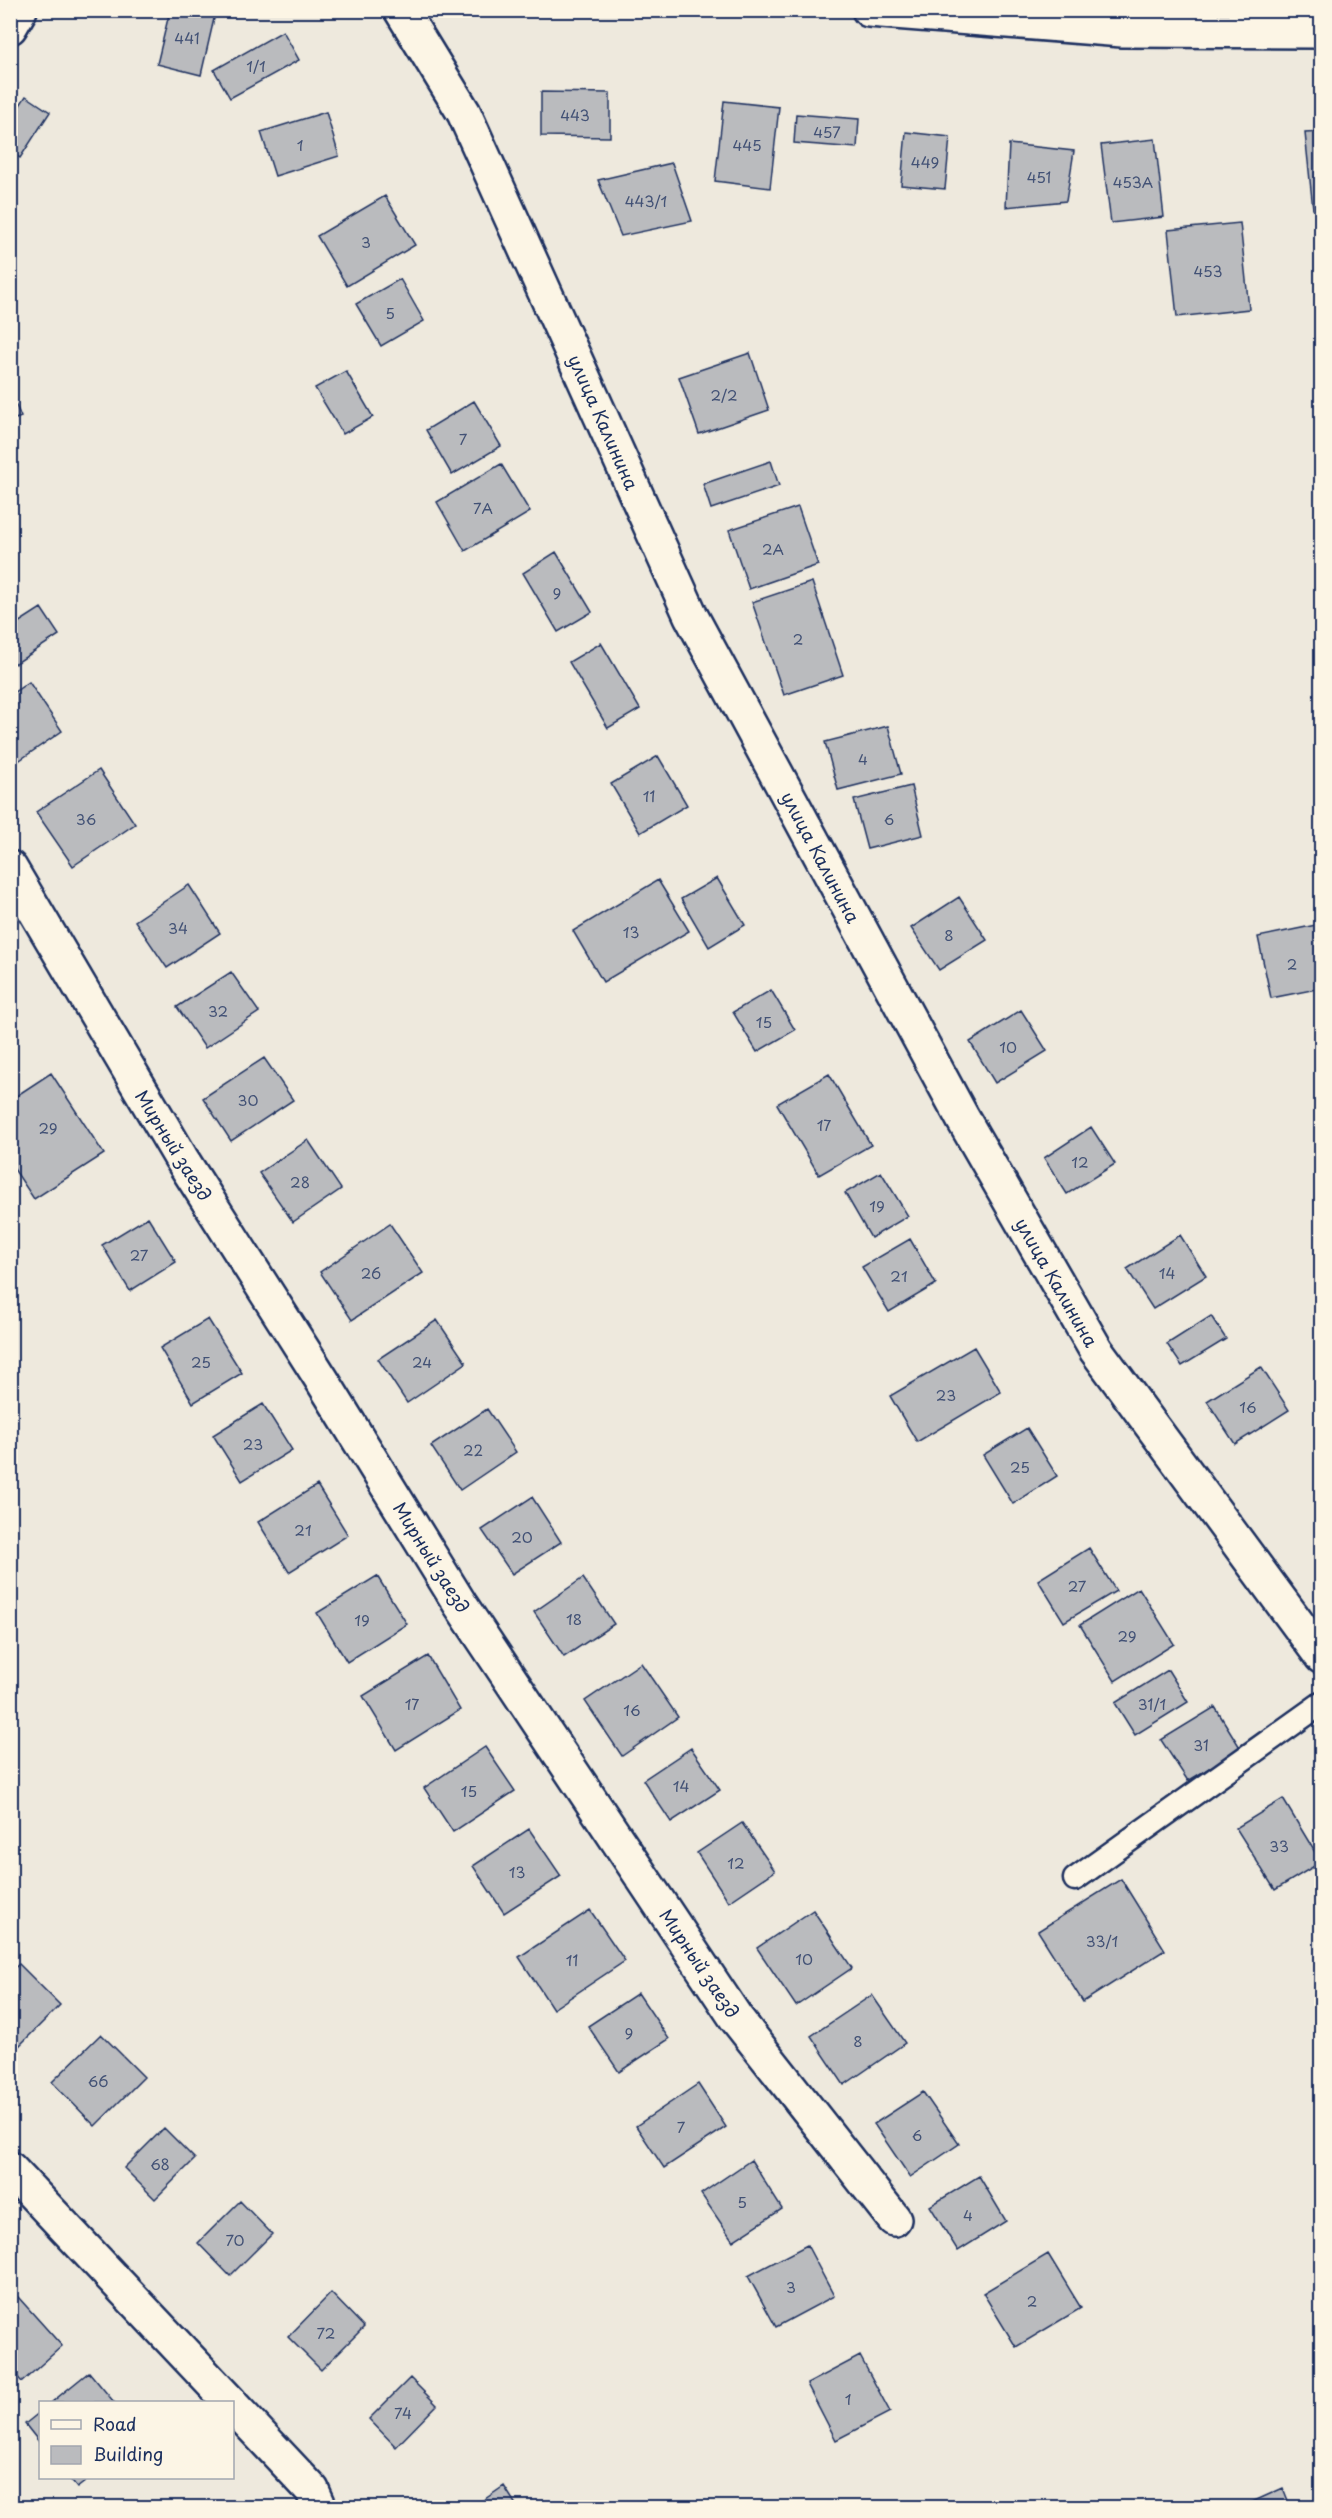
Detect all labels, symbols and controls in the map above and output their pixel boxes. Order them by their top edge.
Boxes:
house number: 441 [174,26,200,49]
house number: 1/1 [246,54,266,77]
house number: 443 [560,103,590,126]
house number: 457 [813,120,841,143]
house number: 1 [297,133,303,156]
house number: 445 [732,133,762,156]
house number: 449 [911,150,939,173]
house number: 451 [1027,165,1051,188]
house number: 453А [1113,170,1153,193]
house number: 443/1 [625,189,667,212]
house number: 3 [361,230,371,253]
house number: 453 [1193,259,1223,282]
house number: 5 [385,301,395,324]
street label: улица Калинина [562,350,646,495]
house number: 2/2 [710,383,738,406]
house number: 7 [459,427,468,450]
house number: 7А [473,496,493,519]
house number: 2А [762,537,784,560]
house number: 9 [553,581,561,604]
house number: 2 [793,627,803,650]
house number: 4 [858,747,868,770]
house number: 11 [643,784,655,807]
street label: улица Калинина [775,786,867,928]
house number: 36 [76,807,96,830]
house number: 6 [884,807,894,830]
house number: 34 [168,916,188,939]
house number: 13 [623,920,639,943]
house number: 8 [944,923,954,946]
house number: 2 [1287,952,1297,975]
house number: 32 [208,999,228,1022]
house number: 15 [756,1010,772,1033]
house number: 10 [999,1035,1017,1058]
street label: Мирный заезд [129,1084,219,1206]
house number: 30 [238,1088,258,1111]
house number: 17 [817,1113,831,1136]
house number: 29 [38,1116,58,1139]
house number: 12 [1071,1150,1089,1173]
house number: 28 [290,1170,310,1193]
house number: 19 [869,1194,885,1217]
street label: улица Калинина [1009,1212,1105,1352]
house number: 27 [130,1243,149,1266]
house number: 26 [361,1261,381,1284]
house number: 14 [1159,1261,1175,1284]
house number: 21 [890,1264,908,1287]
house number: 25 [191,1350,211,1373]
house number: 24 [412,1350,432,1373]
house number: 23 [936,1383,956,1406]
house number: 16 [1239,1395,1257,1418]
house number: 23 [243,1432,263,1455]
house number: 22 [463,1438,483,1461]
house number: 25 [1010,1455,1030,1478]
street label: Мирный заезд [387,1496,477,1618]
house number: 21 [294,1518,312,1541]
house number: 20 [511,1525,533,1548]
house number: 27 [1068,1574,1087,1597]
house number: 18 [566,1607,582,1630]
house number: 19 [354,1608,370,1631]
house number: 29 [1117,1624,1137,1647]
house number: 17 [405,1692,419,1715]
house number: 31/1 [1138,1692,1166,1715]
house number: 16 [623,1698,641,1721]
house number: 31 [1193,1733,1209,1756]
house number: 14 [673,1774,689,1797]
house number: 15 [461,1779,477,1802]
house number: 33 [1269,1834,1289,1857]
house number: 12 [727,1851,745,1874]
house number: 13 [509,1860,525,1883]
street label: Мирный заезд [653,1903,747,2023]
house number: 33/1 [1086,1929,1118,1952]
house number: 10 [795,1947,813,1970]
house number: 11 [566,1948,578,1971]
house number: 9 [625,2021,633,2044]
house number: 8 [853,2029,863,2052]
house number: 66 [88,2069,108,2092]
house number: 7 [677,2115,686,2138]
house number: 6 [912,2123,922,2146]
house number: 68 [150,2152,170,2175]
house number: 5 [737,2190,747,2213]
house number: 4 [963,2203,973,2226]
house number: 70 [225,2228,245,2251]
house number: 3 [786,2275,796,2298]
house number: 2 [1027,2289,1037,2312]
house number: 72 [317,2321,335,2344]
house number: 1 [845,2387,851,2410]
legend [39,2401,234,2479]
house number: 74 [394,2401,412,2424]
text: Road [93,2410,137,2437]
text: Building [93,2440,163,2467]

